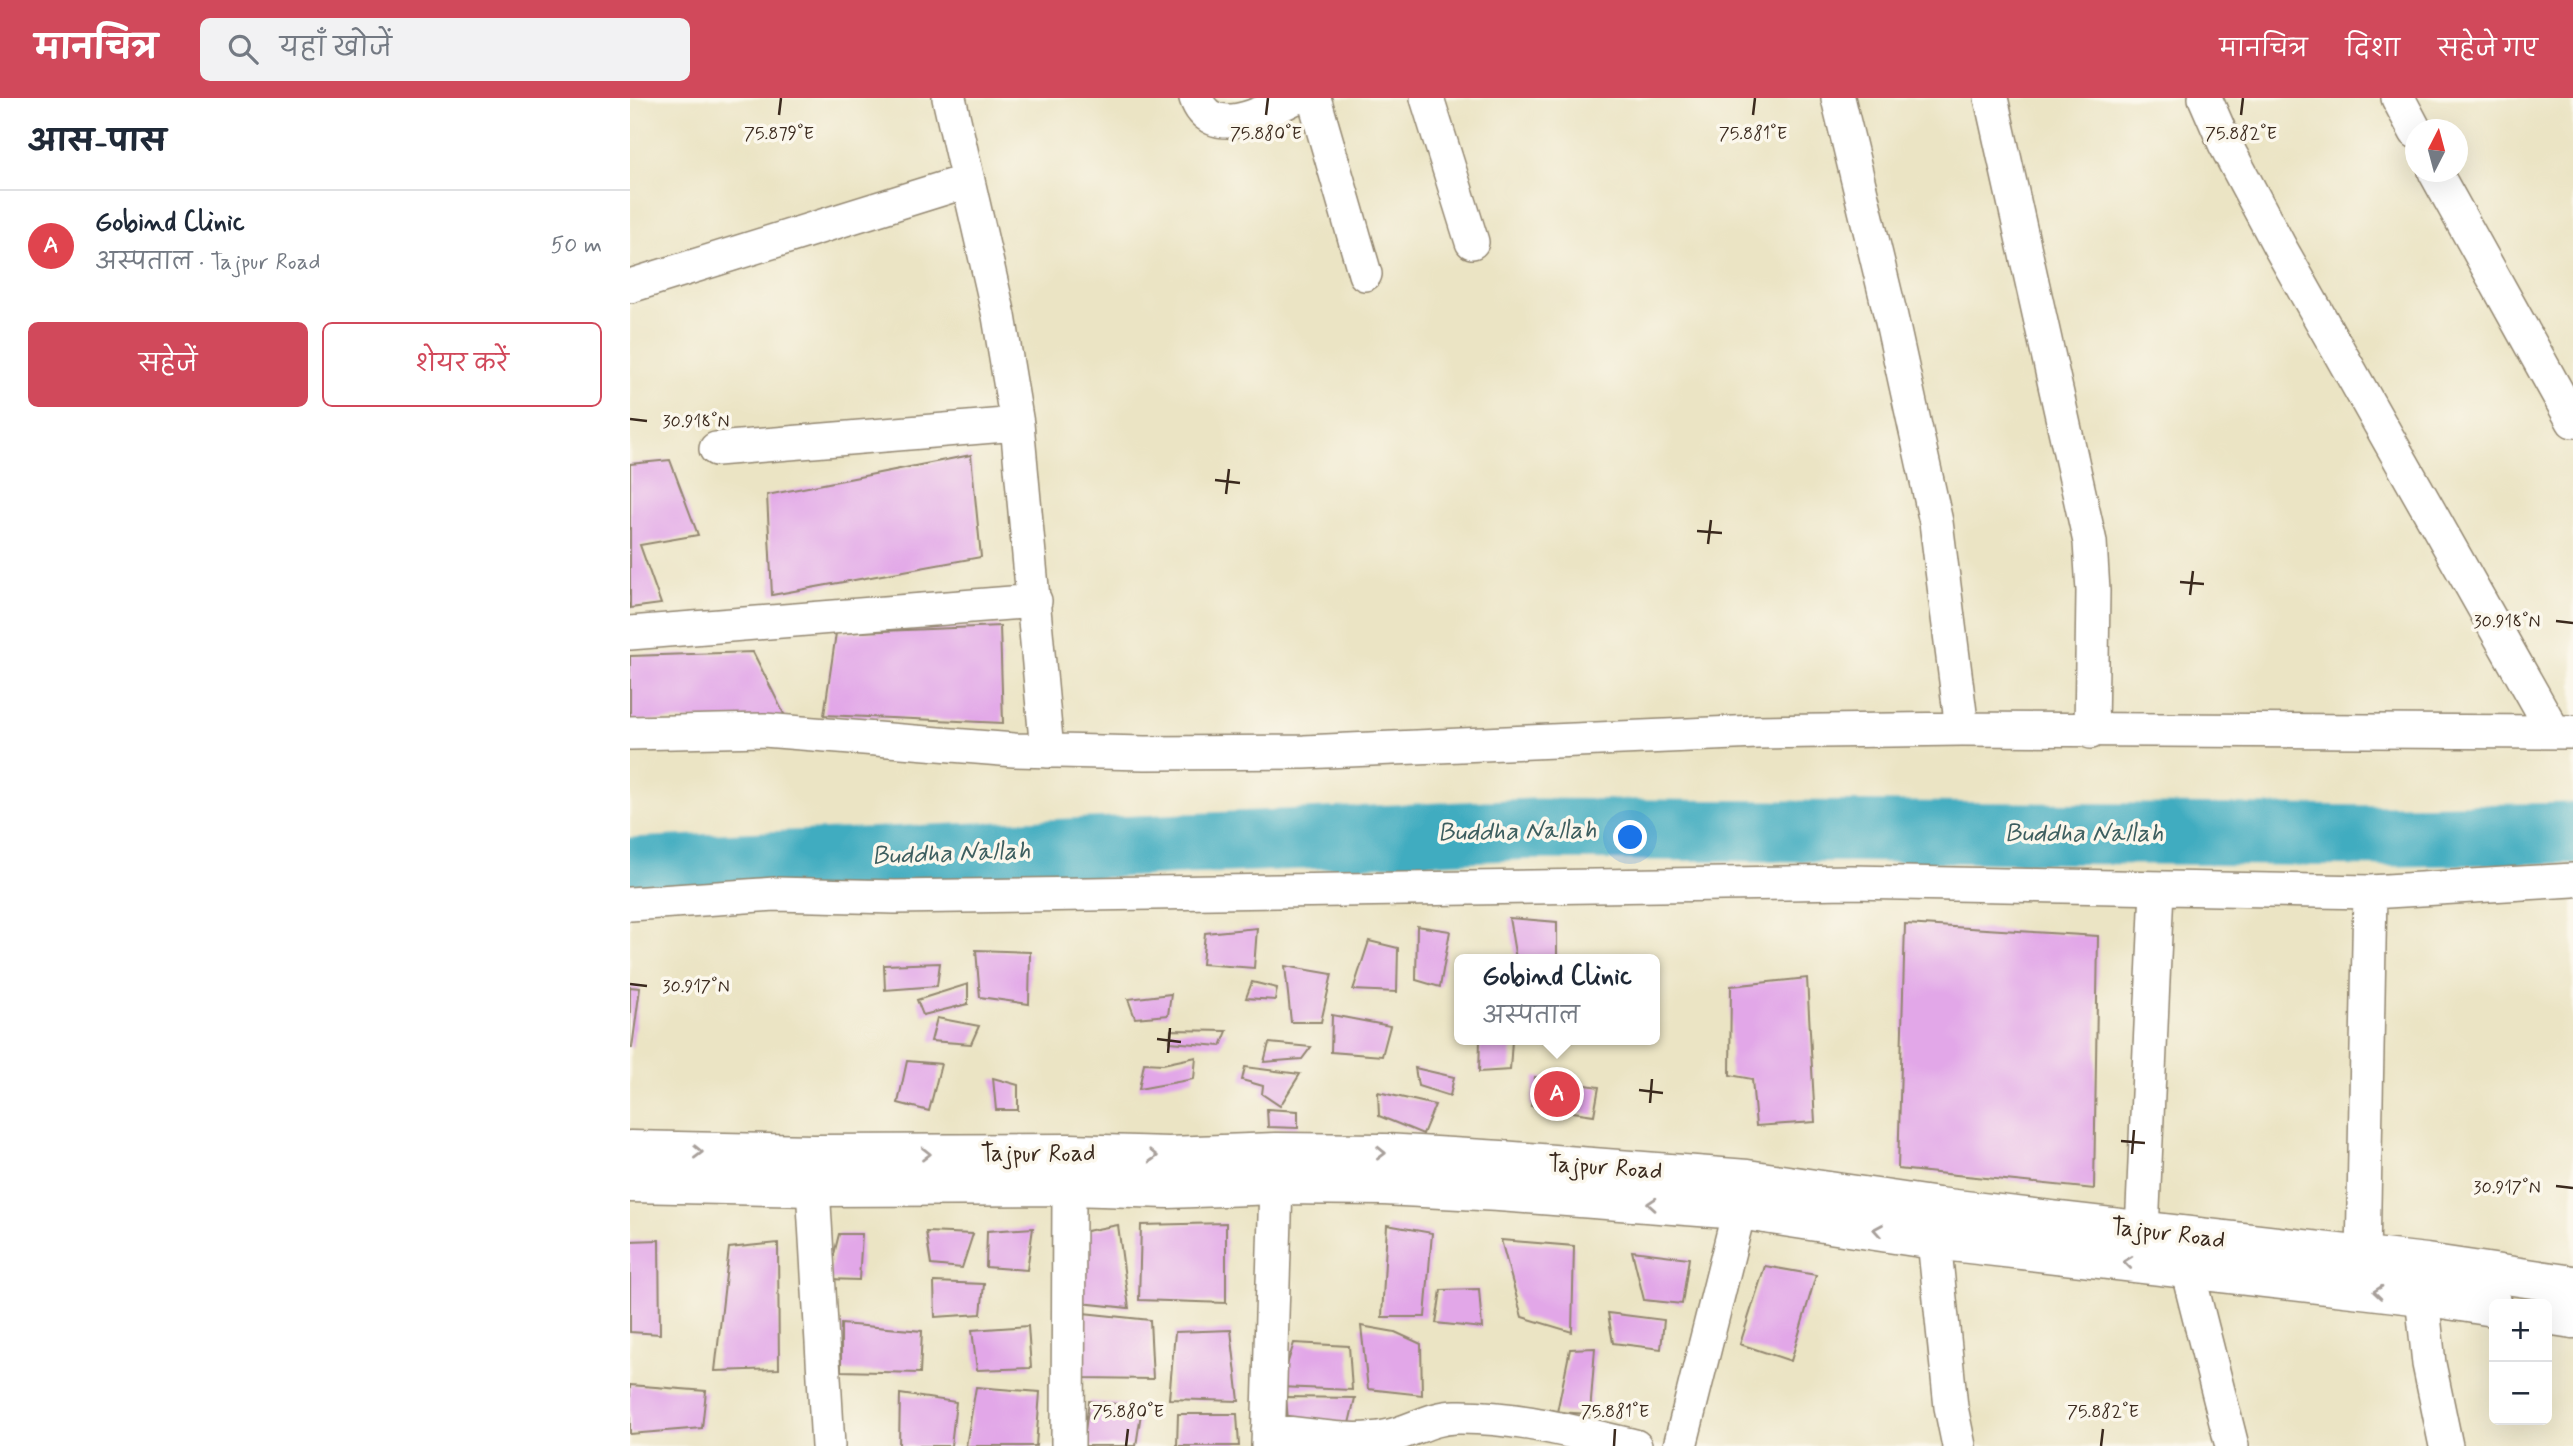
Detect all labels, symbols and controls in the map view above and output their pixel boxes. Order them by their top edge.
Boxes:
search box [200,18,690,81]
text: मानचित्र [35,27,158,71]
icon: search [224,30,262,68]
text: यहाँ खोजें [280,32,392,66]
text: मानचित्र [2220,34,2308,65]
text: दिशा [2346,34,2400,65]
text: सहेजे गए [2438,34,2538,65]
north arrow [2405,119,2468,182]
text: 75.879°E [744,122,814,146]
text: 75.880°E [1230,122,1302,146]
text: 75.881°E [1719,122,1787,146]
text: 75.882°E [2205,122,2277,146]
text: आस-पास [28,123,166,162]
text: Gobind Clinic [95,206,245,240]
text: A [43,231,59,261]
text: 50 m [551,231,602,261]
text: अस्पताल · Tajpur Road [95,248,321,278]
button: सहेजें [28,322,308,407]
button: शेयर करें [322,322,602,407]
text: 30.918°N [662,410,730,434]
text: 30.918°N [2473,610,2541,634]
water label: Buddha Nallah [1437,814,1597,850]
water label: Buddha Nallah [2005,817,2163,851]
your location [1613,820,1647,854]
water label: Buddha Nallah [871,834,1031,874]
popup [1454,954,1660,1045]
text: Gobind Clinic [1482,960,1632,994]
text: 30.917°N [662,975,730,999]
text: अस्पताल [1482,1002,1580,1032]
pin: A [1534,1068,1580,1120]
street label: Tajpur Road [981,1139,1095,1170]
one-way arrow [693,1144,704,1159]
one-way arrow [921,1146,931,1162]
one-way arrow [1375,1146,1386,1161]
one-way arrow [1148,1148,1159,1163]
street label: Tajpur Road [1547,1149,1663,1187]
text: 30.917°N [2473,1176,2541,1200]
one-way arrow [1646,1197,1657,1212]
street label: Tajpur Road [2109,1212,2227,1256]
one-way arrow [1872,1223,1884,1238]
one-way arrow [2122,1255,2134,1270]
one-way arrow [2372,1285,2383,1300]
map controls [2489,1299,2552,1425]
button: + [2489,1299,2552,1362]
button: − [2489,1362,2552,1425]
text: 75.880°E [1092,1400,1164,1424]
text: 75.881°E [1581,1400,1649,1424]
text: 75.882°E [2067,1400,2139,1424]

